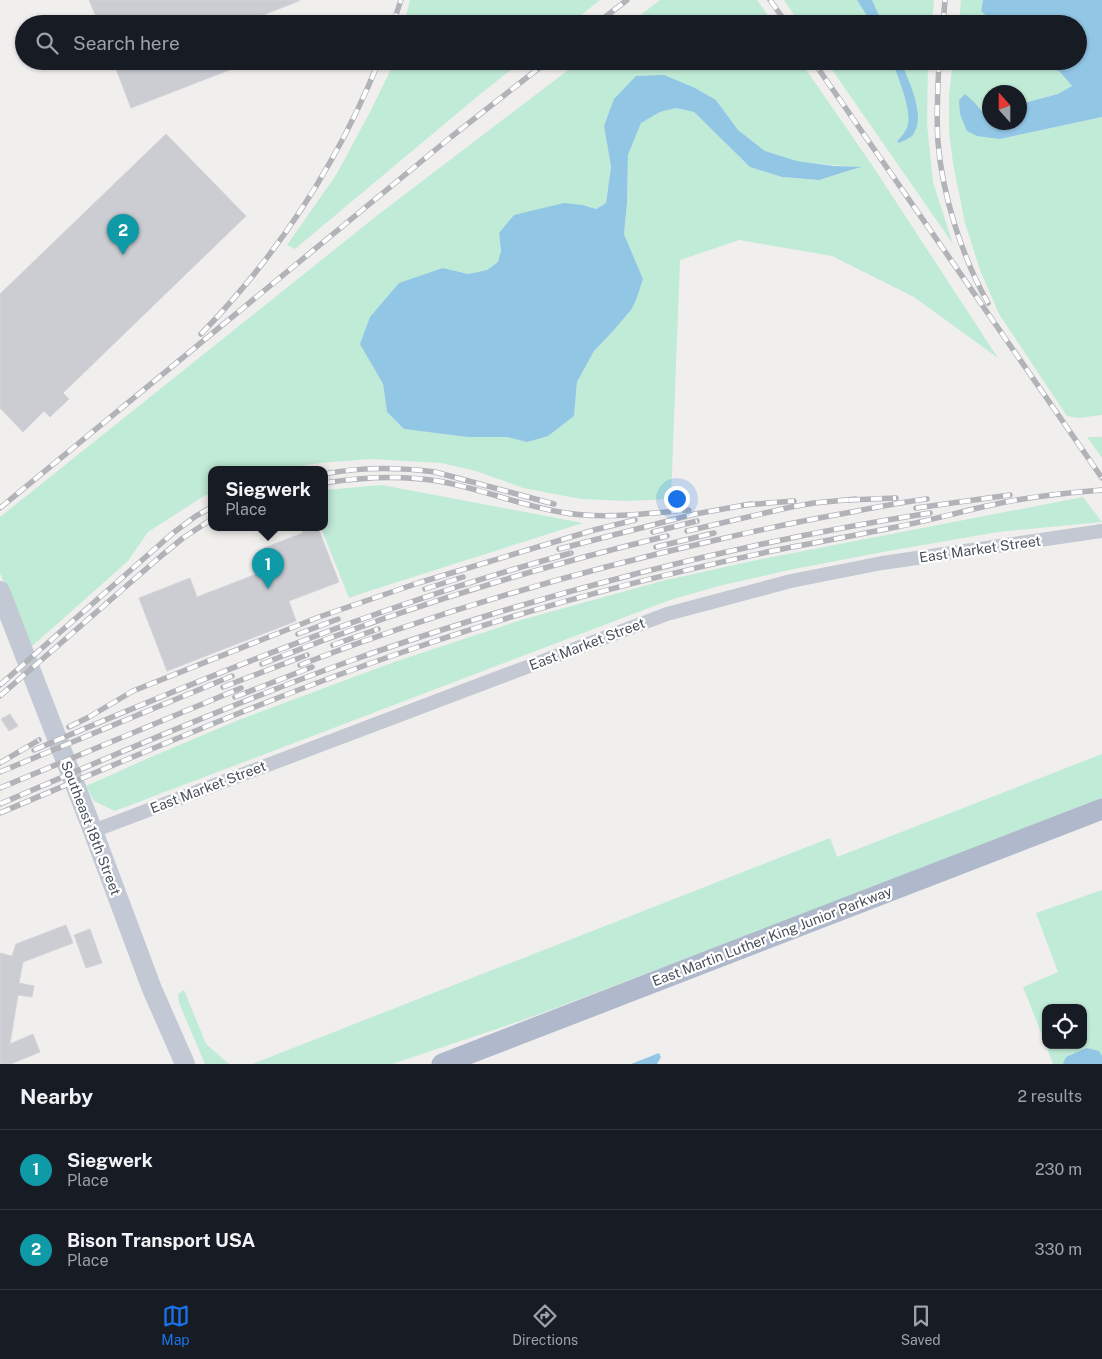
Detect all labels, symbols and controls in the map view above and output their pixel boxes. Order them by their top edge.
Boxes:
search box [15,15,1087,70]
icon: search [33,29,61,57]
text: Search here [73,32,180,54]
north arrow [982,85,1027,130]
pin: 2 [107,214,139,255]
popup [208,466,328,531]
text: Siegwerk [225,478,311,500]
your location [664,486,690,512]
text: Place [225,500,267,519]
street label: East Market Street [918,533,1042,565]
pin: 1 [252,548,284,589]
street label: East Market Street [527,615,647,673]
street label: Southeast 18th Street [58,758,124,898]
street label: East Market Street [148,758,268,816]
street label: East Martin Luther King Junior Parkway [650,883,895,989]
map controls [1042,1004,1087,1049]
button: locate [1042,1004,1087,1049]
text: Nearby [20,1084,93,1109]
text: 2 results [1017,1087,1082,1106]
text: Siegwerk [67,1149,153,1171]
text: 1 [33,1160,39,1179]
text: 230 m [1035,1160,1082,1179]
text: Place [67,1171,109,1190]
text: Bison Transport USA [67,1229,255,1251]
text: 2 [31,1240,41,1259]
text: 330 m [1035,1240,1082,1259]
text: Place [67,1251,109,1270]
tab: Map [161,1302,190,1348]
tab: Directions [512,1302,578,1348]
tab: Saved [901,1302,941,1348]

